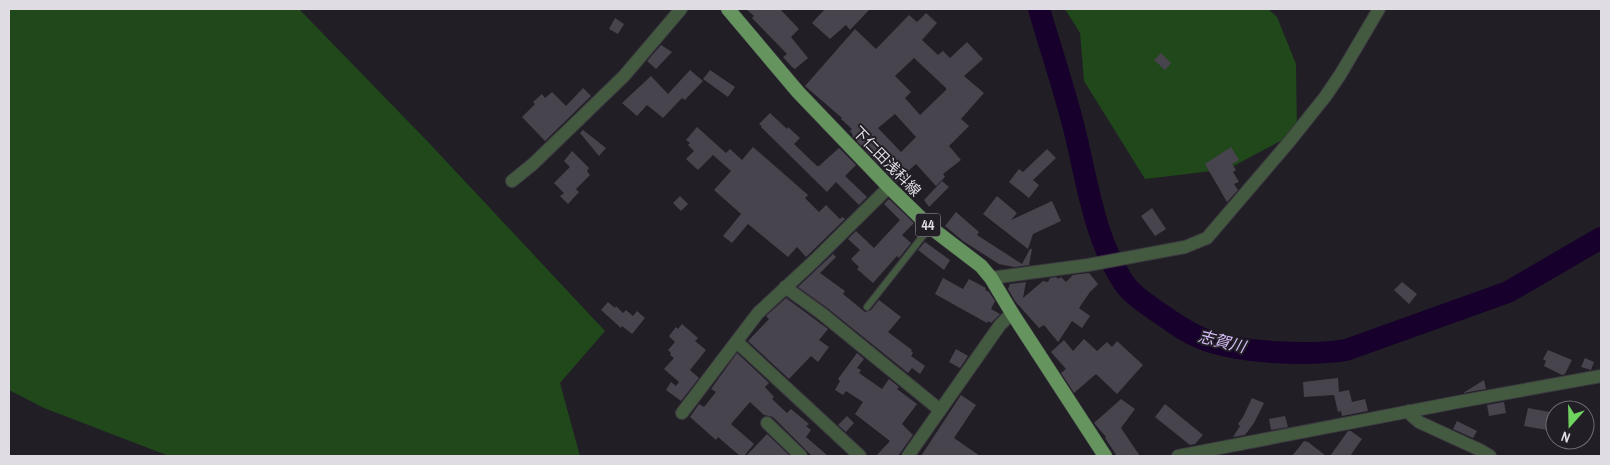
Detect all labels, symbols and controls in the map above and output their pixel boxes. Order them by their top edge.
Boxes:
street label: 下仁田浅科線 [848,121,926,201]
road number: 44 [916,214,940,236]
water label: 志賀川 [1196,325,1250,358]
north arrow [1545,400,1595,450]
text: N [1559,427,1573,447]

